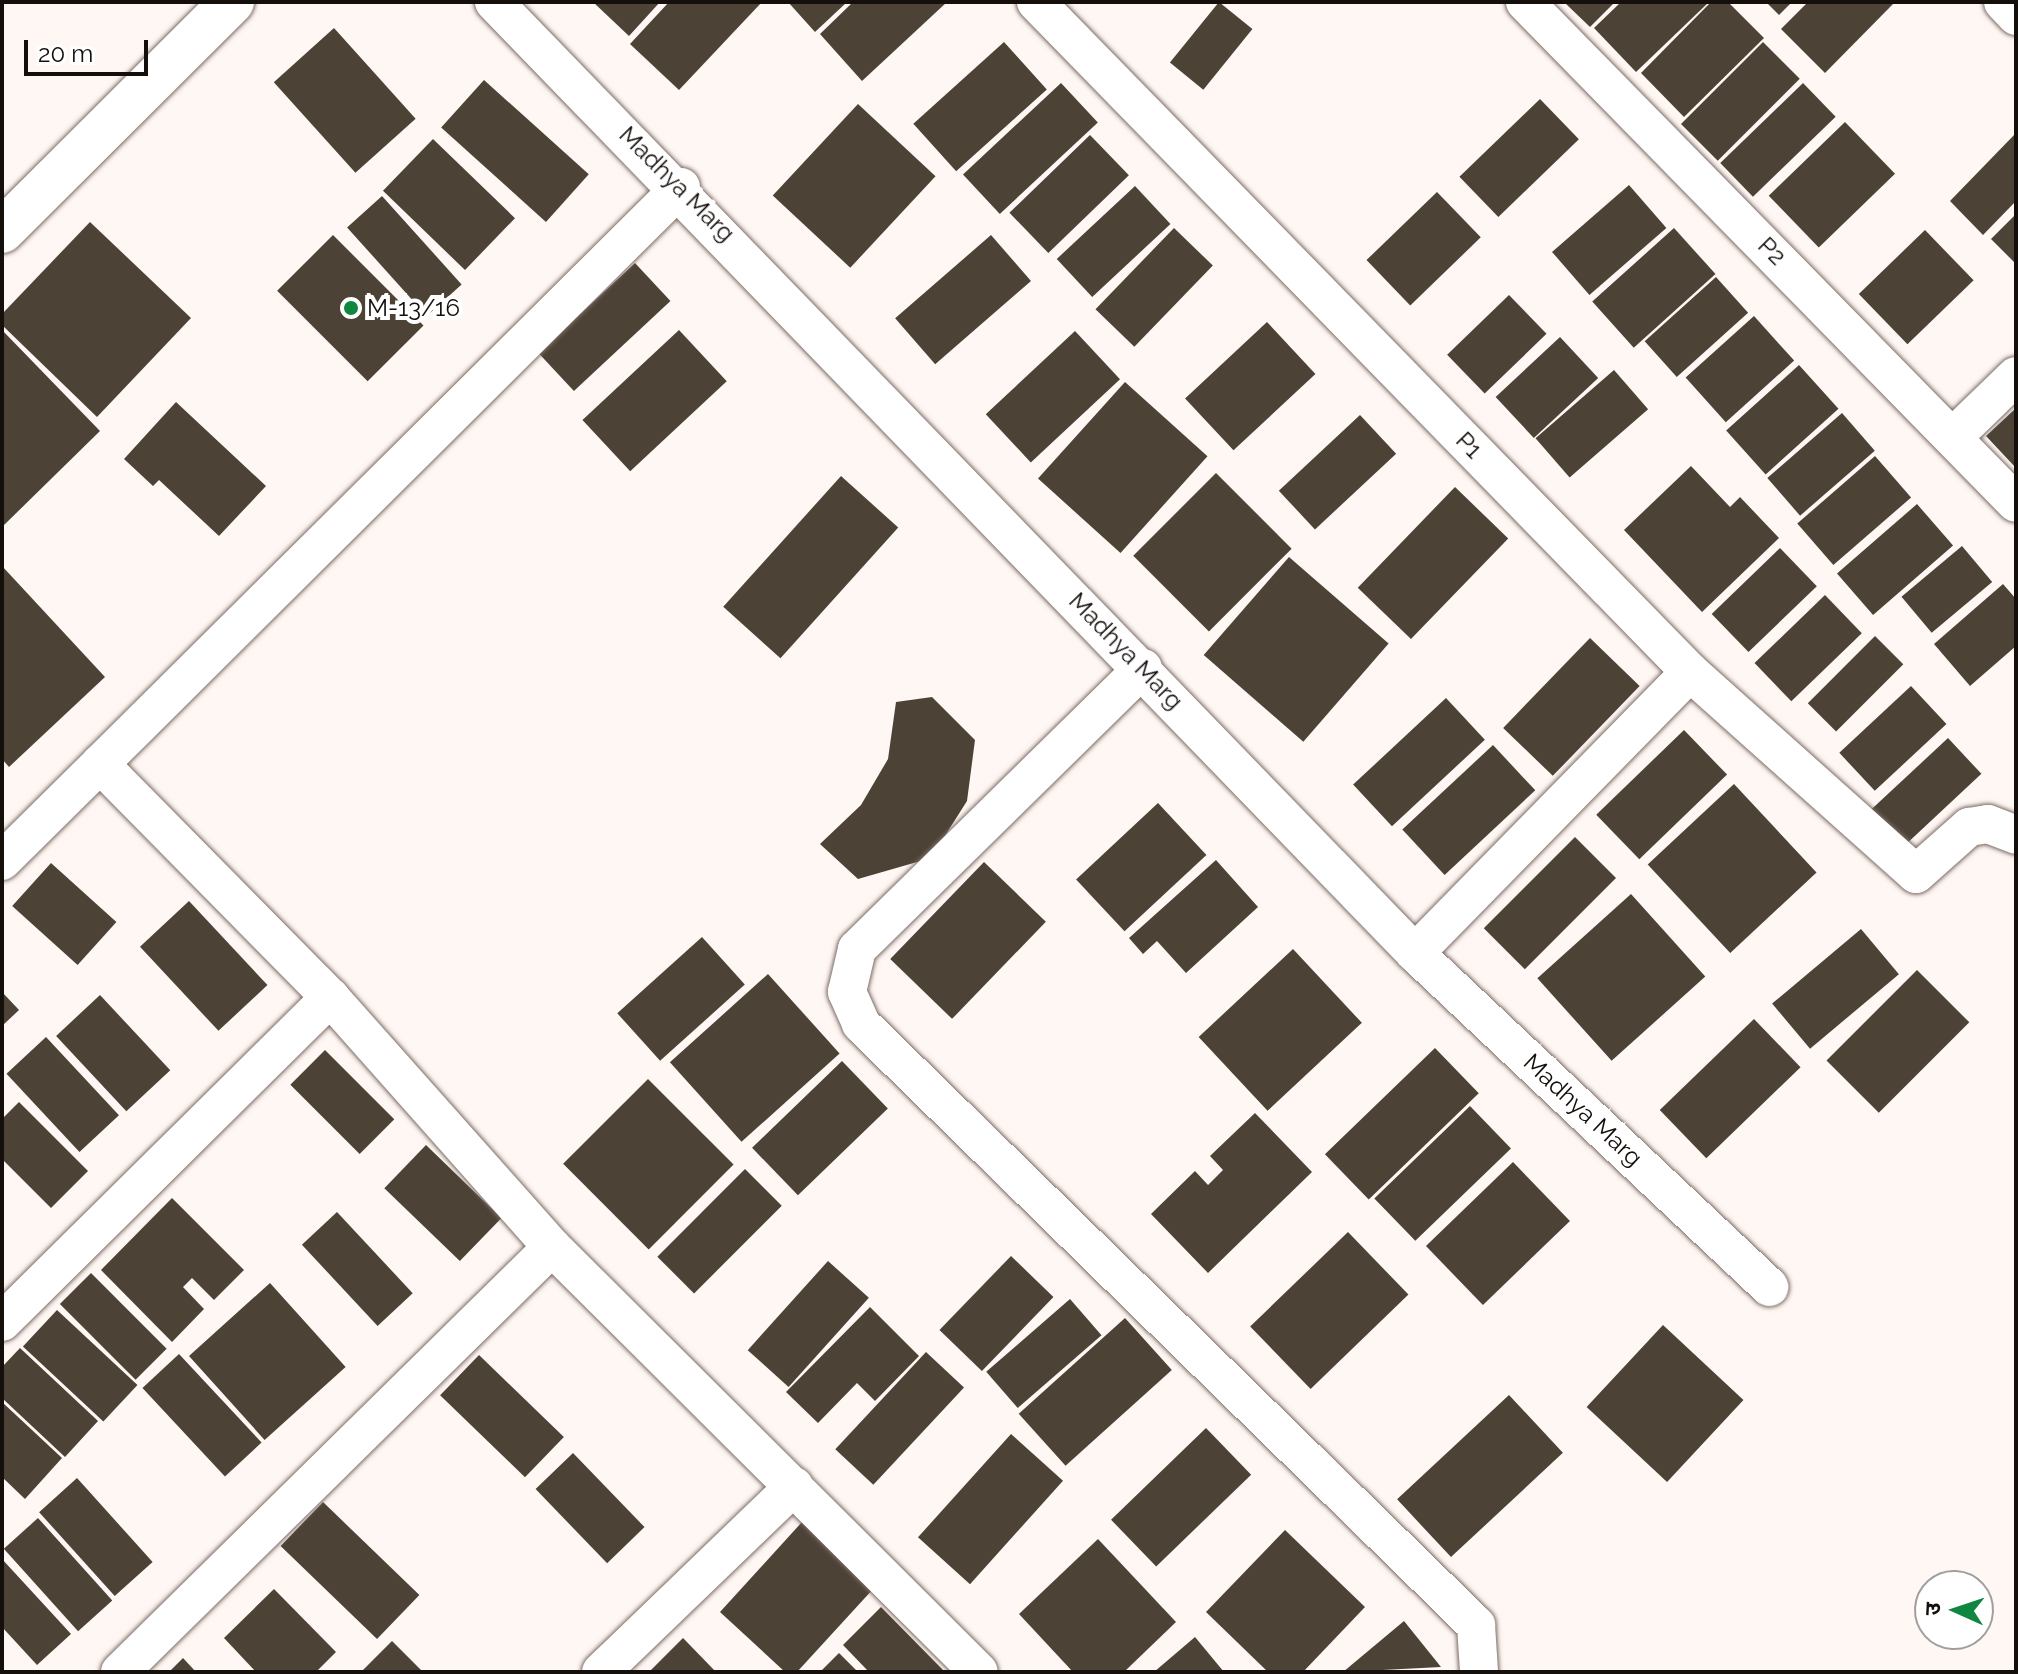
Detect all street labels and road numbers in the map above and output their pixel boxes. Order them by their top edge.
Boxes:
street label: Madhya Marg [613,120,741,248]
street label: P2 [1752,231,1792,271]
street label: P1 [1450,426,1488,464]
street label: Madhya Marg [1063,587,1189,715]
street label: Madhya Marg [1518,1048,1648,1172]

